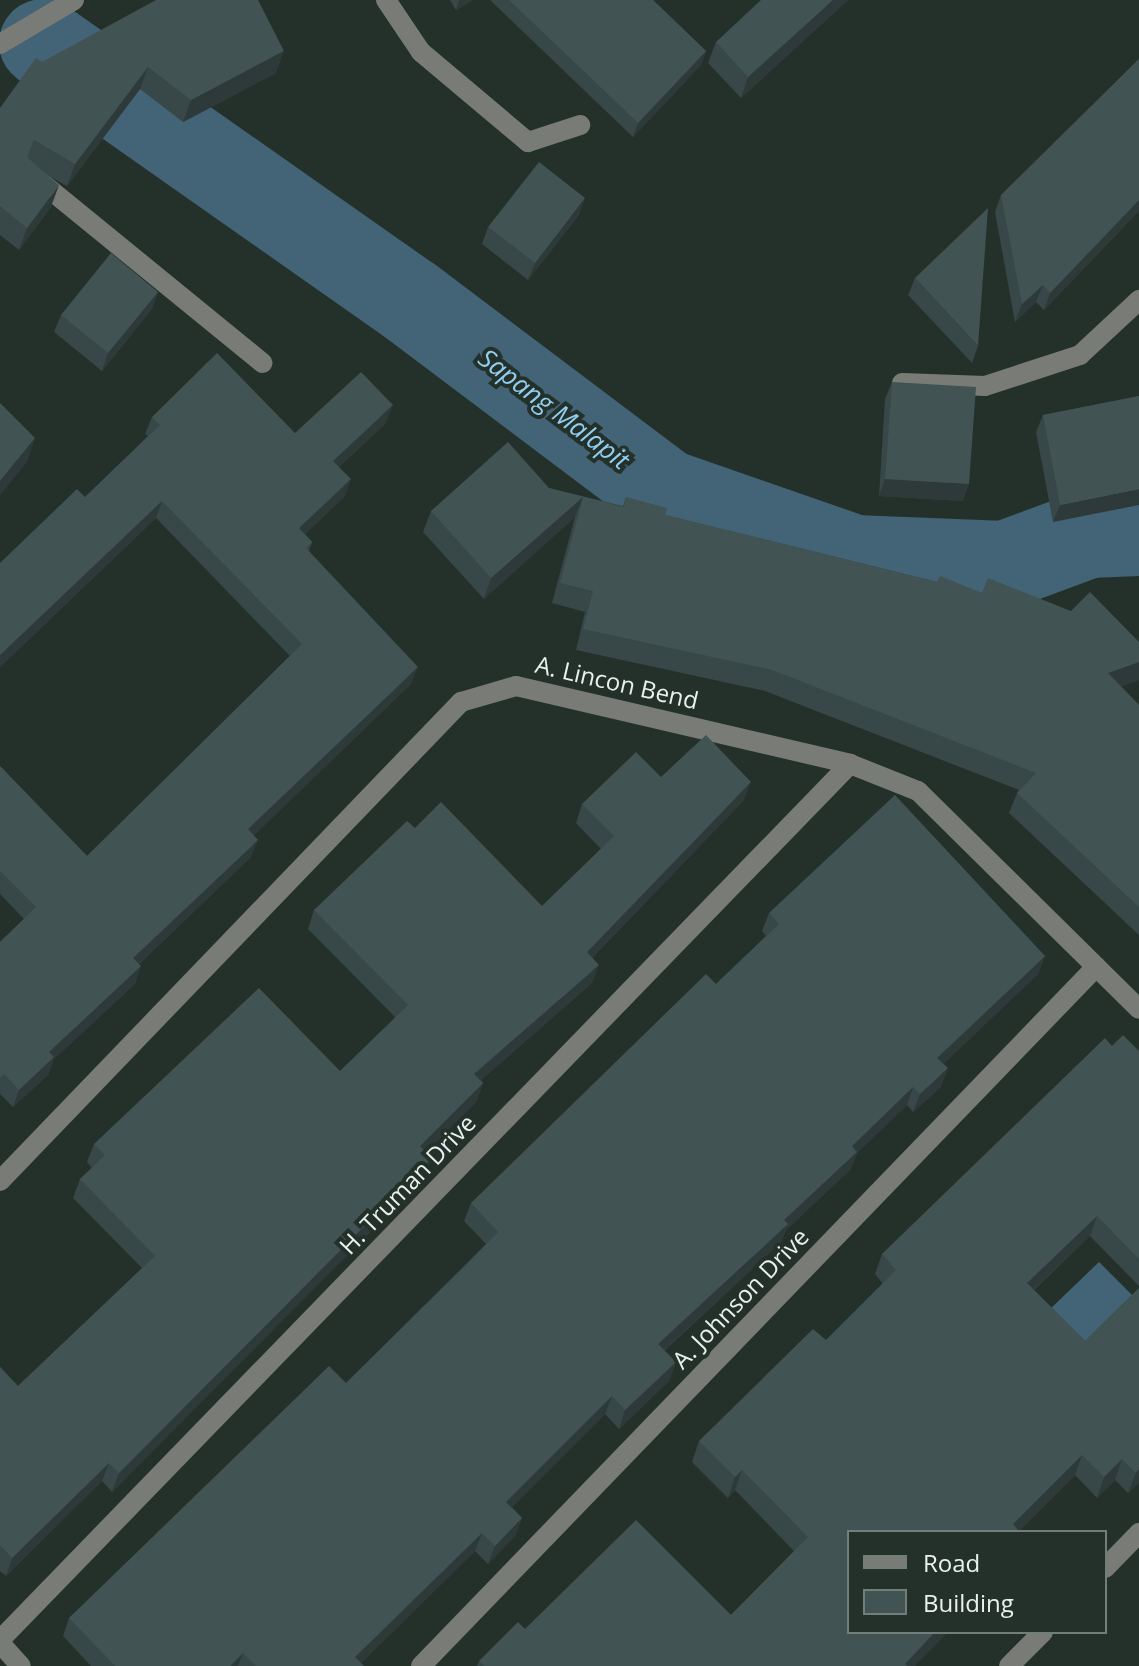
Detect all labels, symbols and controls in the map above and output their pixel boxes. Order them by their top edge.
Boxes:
water label: Sapang Malapit [472,342,636,476]
street label: A. Lincon Bend [533,649,701,715]
street label: H. Truman Drive [333,1108,481,1260]
street label: A. Johnson Drive [666,1222,814,1374]
legend [847,1530,1107,1634]
text: Road [923,1546,980,1579]
text: Building [923,1586,1014,1619]

